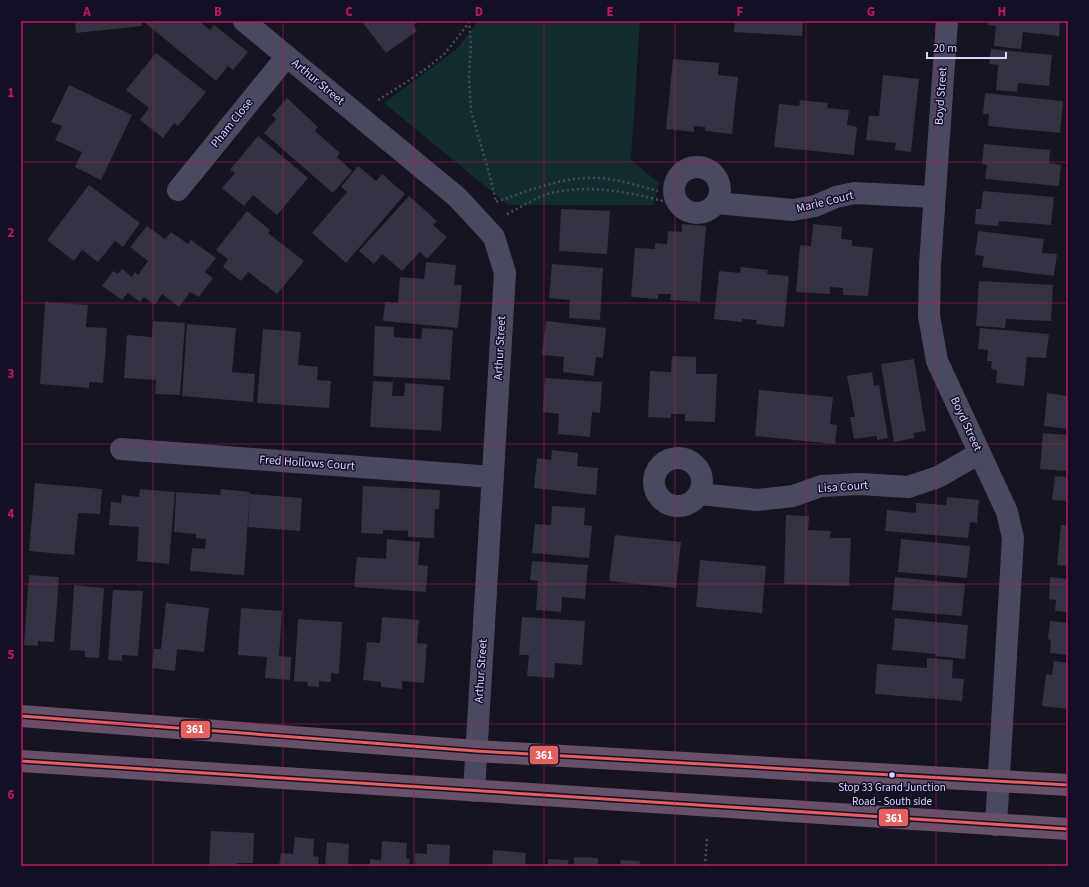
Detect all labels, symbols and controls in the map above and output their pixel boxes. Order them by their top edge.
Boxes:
text: A [82,3,91,21]
text: B [214,3,222,21]
text: C [345,3,353,21]
text: D [475,3,483,21]
text: E [606,3,614,21]
text: F [737,3,744,21]
text: G [867,3,875,21]
text: H [998,3,1006,21]
scale bar [927,34,1006,60]
text: 20 m [933,40,957,57]
street label: Arthur Street [288,55,348,109]
street label: Boyd Street [930,66,952,126]
text: 1 [8,84,15,102]
street label: Pham Close [207,95,257,151]
street label: Marie Court [795,187,855,217]
text: 2 [8,224,15,242]
street label: Arthur Street [490,315,510,381]
text: 3 [8,365,15,383]
street label: Boyd Street [946,394,986,454]
street label: Fred Hollows Court [259,451,355,475]
street label: Lisa Court [817,477,869,497]
text: 4 [8,505,15,523]
street label: Arthur Street [470,638,492,704]
text: 5 [8,646,15,664]
line badge: 361 [180,720,211,739]
text: 361 [186,722,204,737]
line badge: 361 [529,745,559,765]
text: 361 [535,748,553,763]
marker: Stop 33 Grand Junction Road - South side [887,770,897,780]
place label: Stop 33 Grand Junction Road - South side [838,780,946,809]
text: 6 [8,786,15,804]
line badge: 361 [878,808,909,827]
text: 361 [885,811,903,826]

